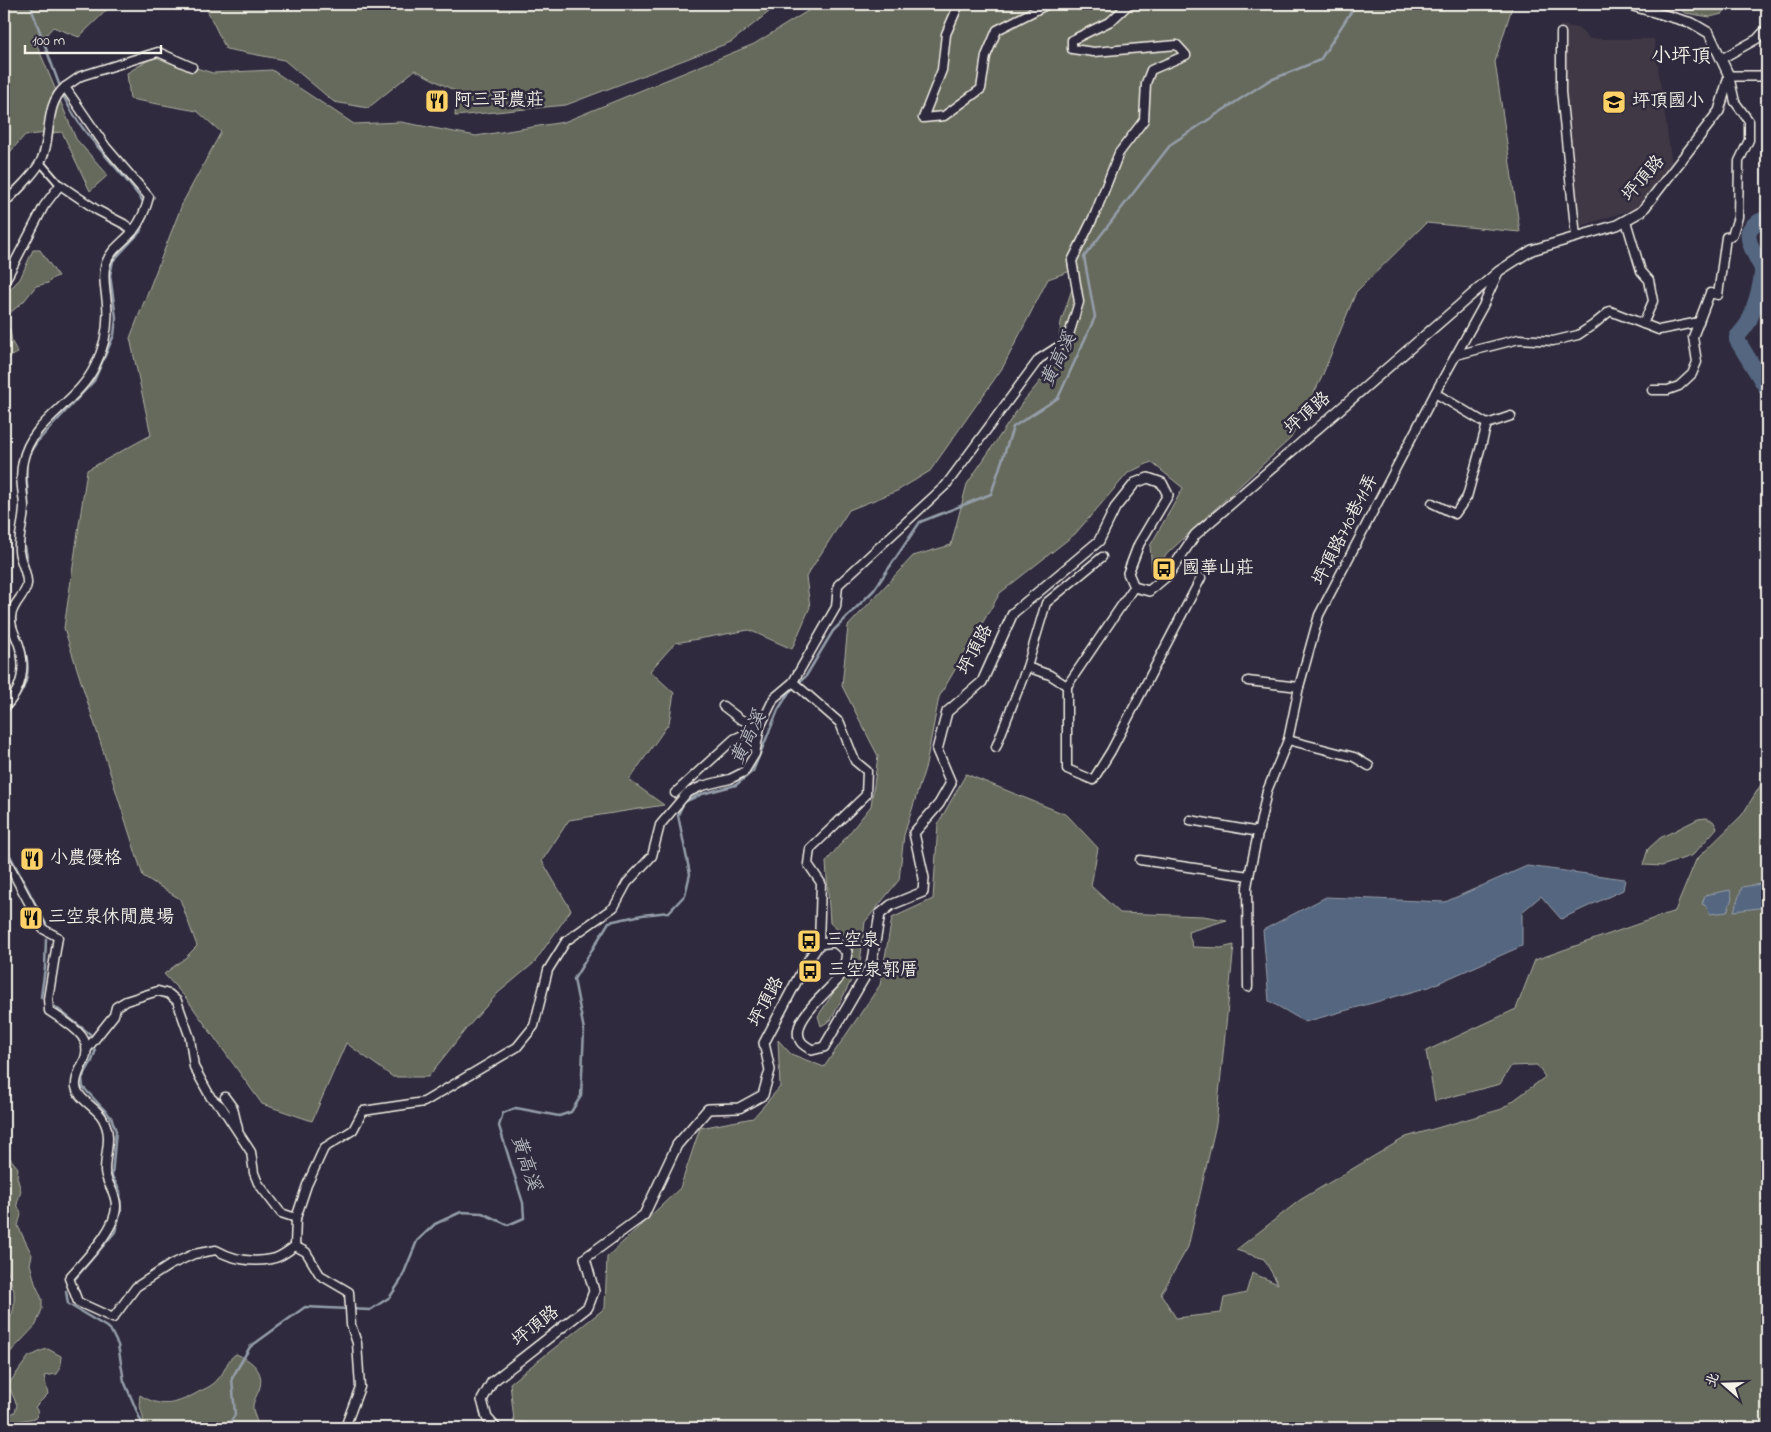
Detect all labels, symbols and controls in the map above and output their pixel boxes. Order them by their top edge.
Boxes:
scale bar [25,22,161,54]
text: 100 m [32,30,65,52]
district label: 小坪頂 [1651,43,1711,72]
restaurant icon: 阿三哥農莊 [424,88,450,114]
place label: 阿三哥農莊 [454,88,544,114]
school or university icon: 坪頂國小 [1601,89,1627,115]
place label: 坪頂國小 [1632,89,1704,115]
street label: 坪頂路 [1616,150,1672,208]
water label: 黃高溪 [1034,328,1084,392]
street label: 坪頂路 [1279,386,1337,442]
street label: 坪頂路710巷11弄 [1307,470,1385,590]
bus stop icon: 國華山莊 [1151,556,1177,582]
place label: 國華山莊 [1182,556,1254,582]
street label: 坪頂路 [952,620,1000,680]
water label: 黃高溪 [724,706,774,770]
restaurant icon: 小農優格 [19,846,45,872]
place label: 小農優格 [50,846,122,872]
restaurant icon: 三空泉休閒農場 [18,905,44,931]
place label: 三空泉休閒農場 [48,905,174,931]
bus stop icon: 三空泉 [796,928,822,954]
place label: 三空泉 [826,928,880,954]
bus stop icon: 三空泉郭厝 [797,958,823,984]
place label: 三空泉郭厝 [828,958,918,984]
street label: 坪頂路 [743,972,791,1032]
water label: 黃高溪 [503,1132,547,1195]
street label: 坪頂路 [507,1300,565,1354]
north arrow [1698,1360,1748,1410]
text: 北 [1701,1370,1725,1390]

